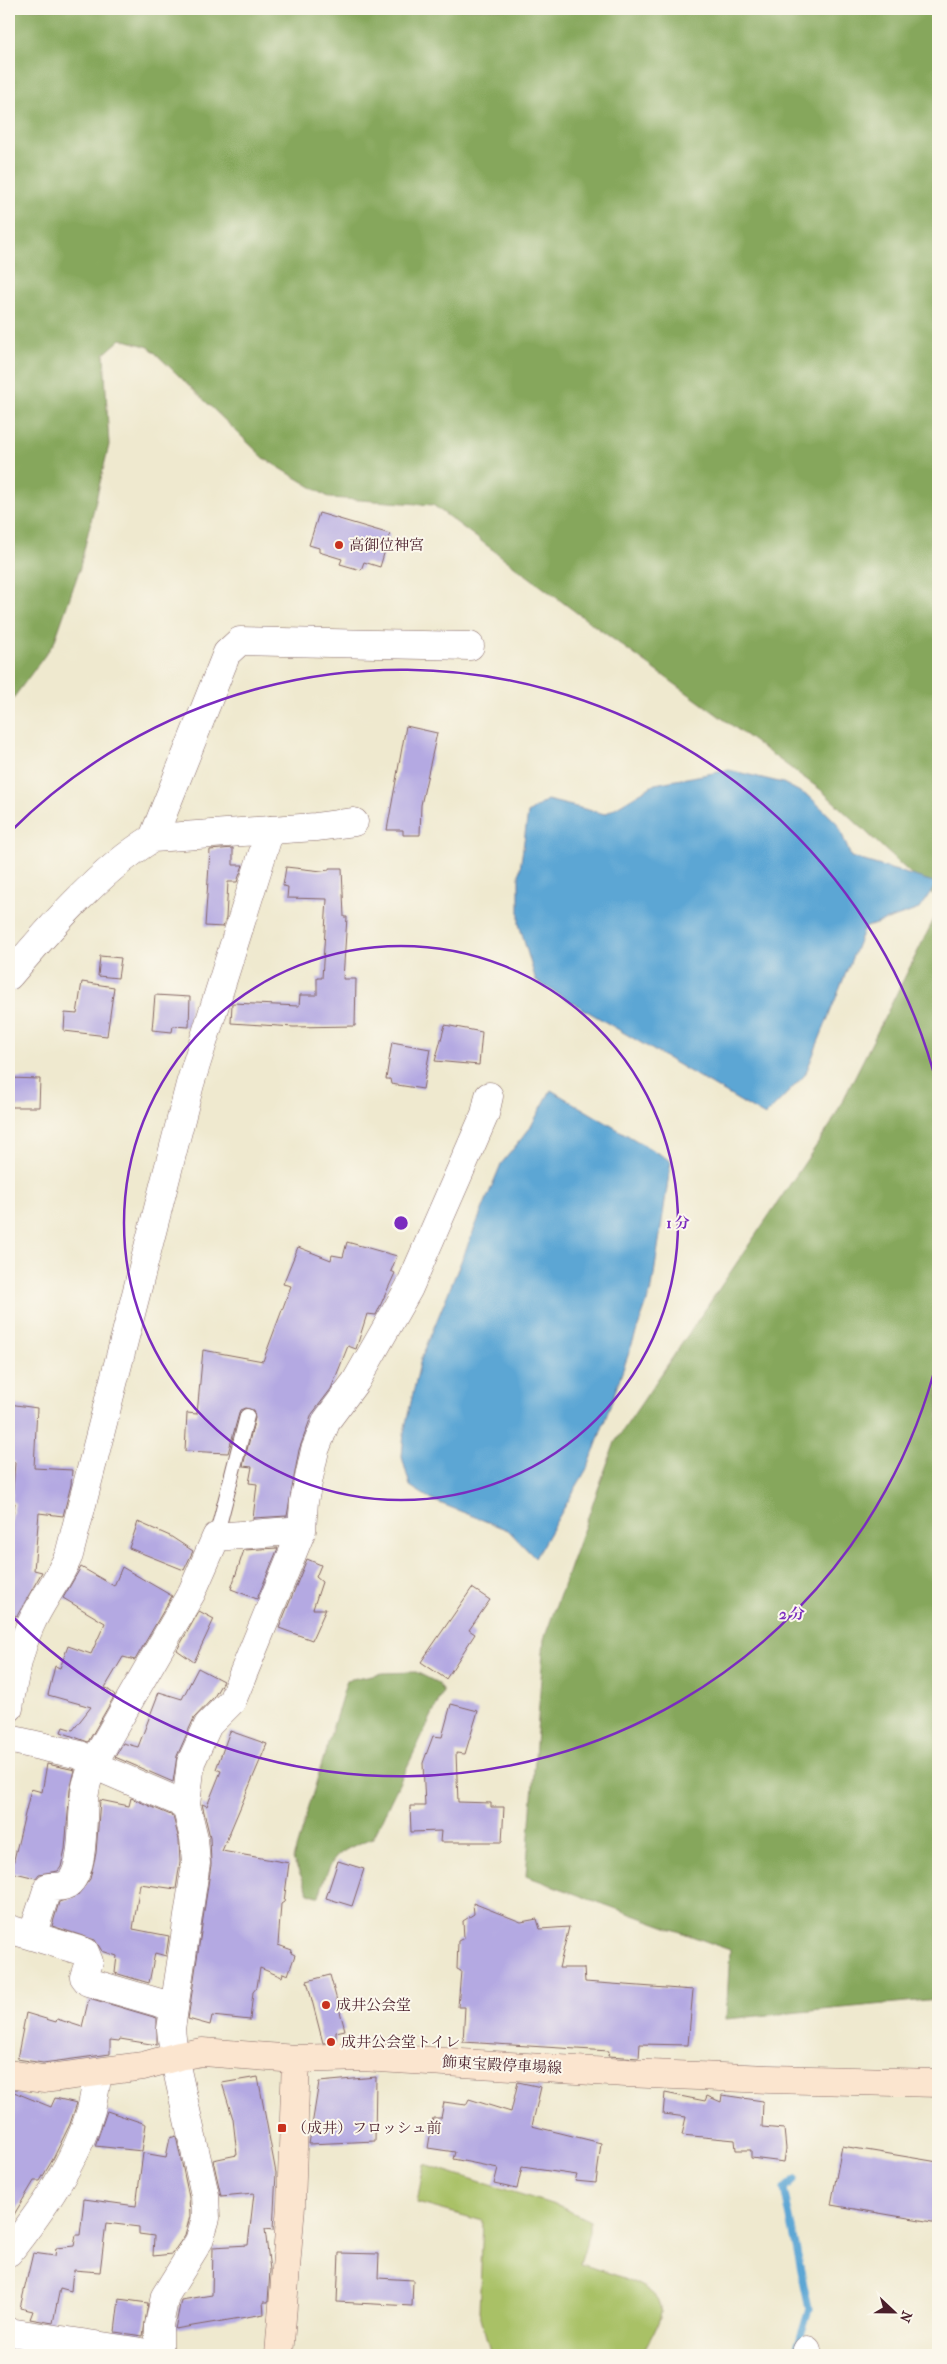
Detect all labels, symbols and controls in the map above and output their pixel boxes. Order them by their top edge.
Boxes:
place label: 高御位神宮 [349,536,424,554]
marker: 高御位神宮 [333,539,345,551]
centre of rings [392,1214,410,1232]
text: 1 分 [666,1214,690,1232]
text: 2 分 [779,1605,805,1623]
place label: 成井公会堂 [336,1996,411,2014]
marker: 成井公会堂 [320,1999,332,2011]
place label: 成井公会堂トイレ [341,2033,460,2051]
marker: 成井公会堂トイレ [325,2036,337,2048]
street label: 飾東宝殿停車場線 [442,2053,562,2077]
place label: （成井）フロッシュ前 [292,2119,441,2137]
marker: （成井）フロッシュ前 [276,2122,288,2134]
north arrow [870,2286,920,2336]
text: N [896,2309,915,2325]

